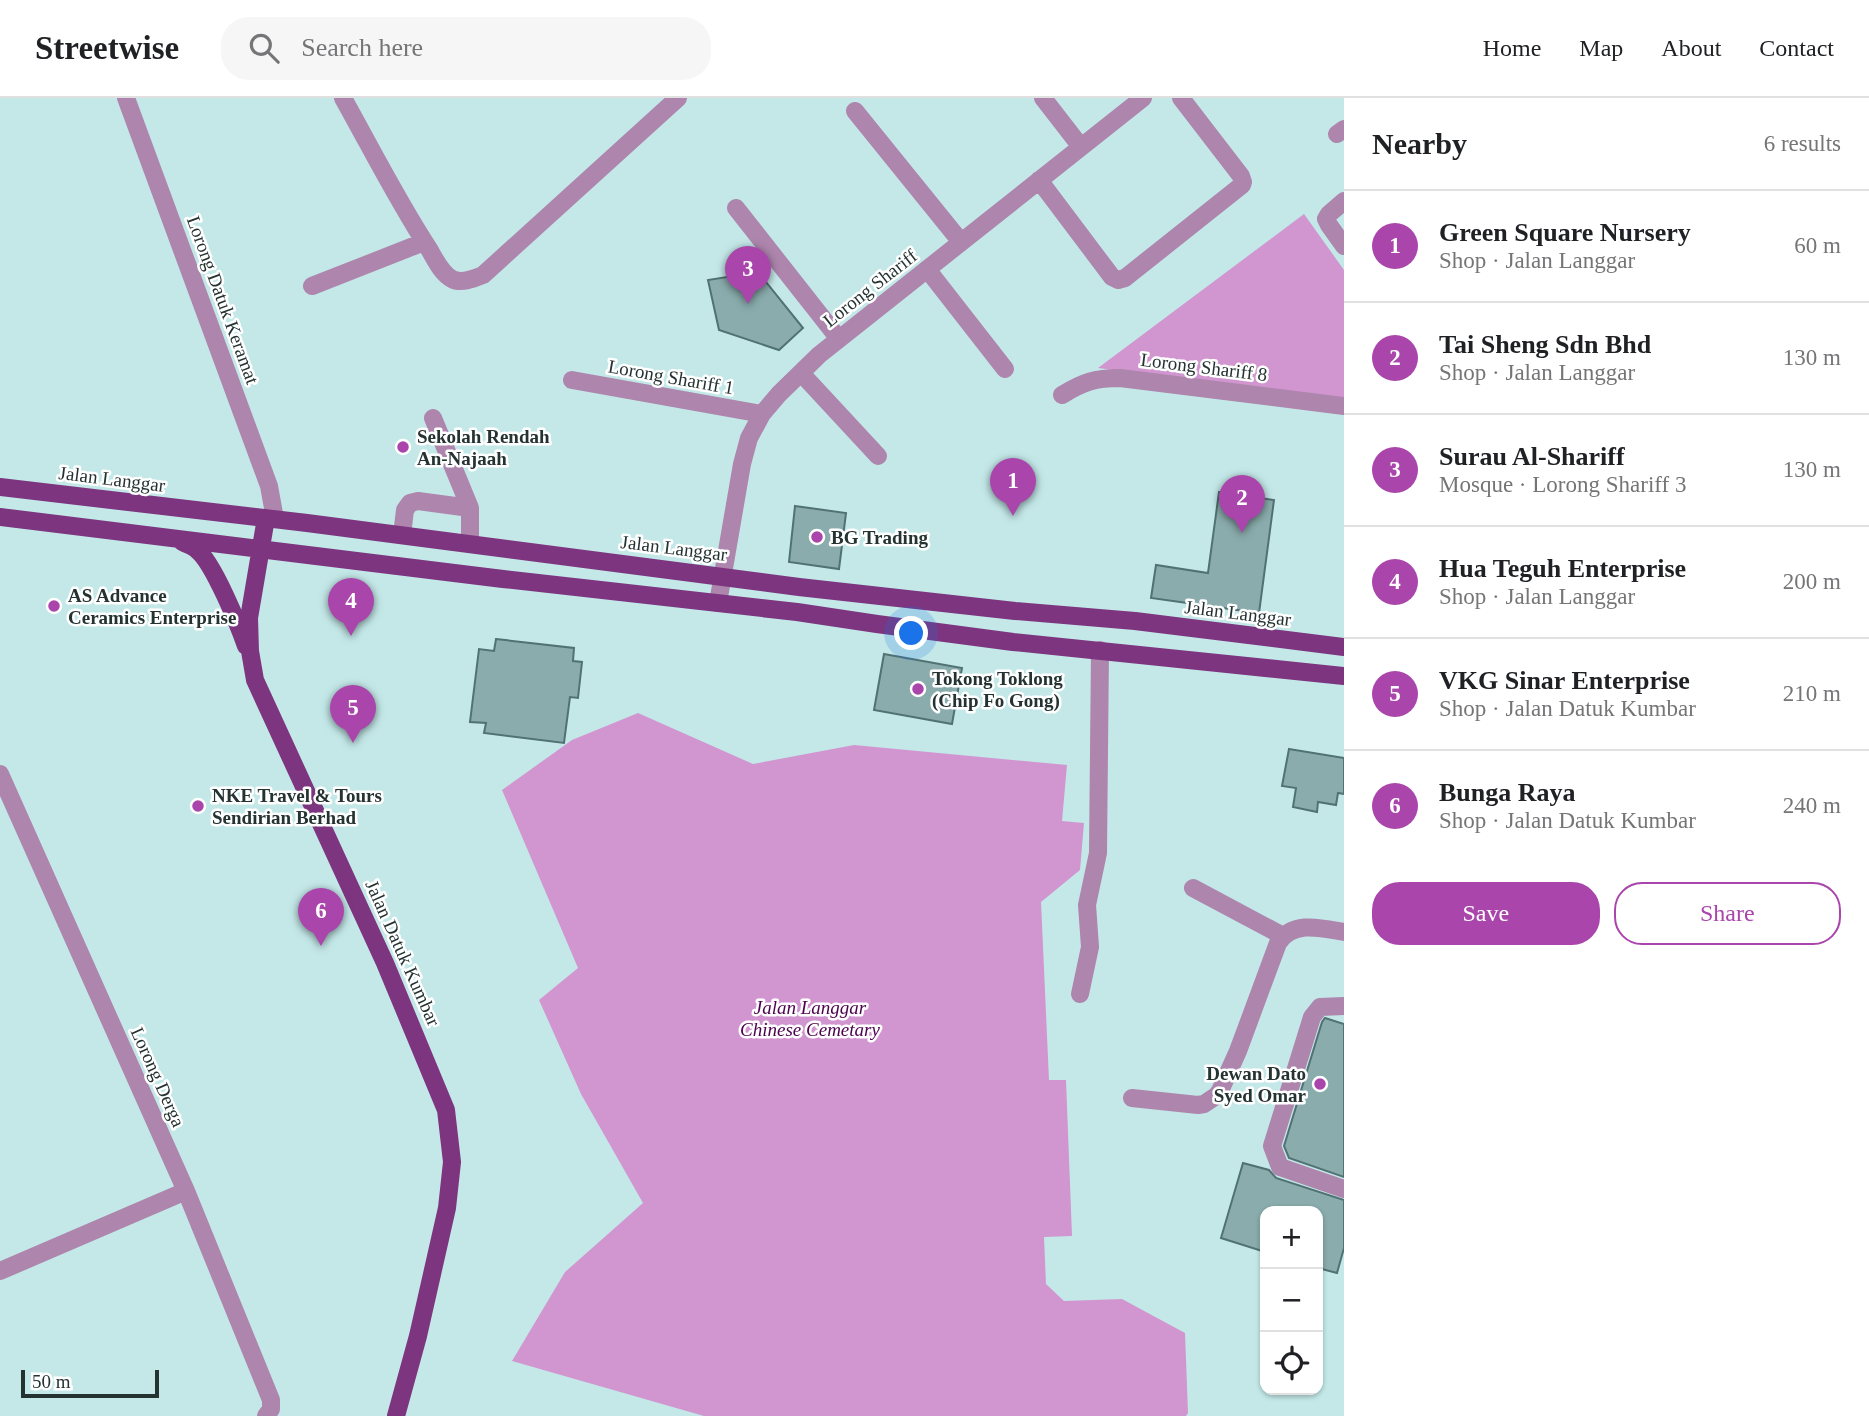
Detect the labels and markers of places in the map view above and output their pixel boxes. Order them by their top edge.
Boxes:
pin: 3 [725,246,771,304]
place label: Sekolah Rendah An-Najaah [417,426,550,469]
marker: Sekolah Rendah An-Najaah [395,439,411,455]
pin: 1 [990,458,1036,516]
pin: 2 [1219,475,1265,533]
place label: BG Trading [831,527,928,548]
marker: BG Trading [809,529,825,545]
pin: 4 [328,578,374,636]
place label: AS Advance Ceramics Enterprise [68,585,236,628]
marker: AS Advance Ceramics Enterprise [46,598,62,614]
place label: Tokong Toklong (Chip Fo Gong) [932,668,1063,712]
marker: Tokong Toklong (Chip Fo Gong) [910,681,926,697]
pin: 5 [330,685,376,743]
place label: NKE Travel & Tours Sendirian Berhad [212,785,382,828]
marker: NKE Travel & Tours Sendirian Berhad [190,798,206,814]
pin: 6 [298,888,344,946]
place label: Dewan Dato Syed Omar [1206,1063,1307,1106]
marker: Dewan Dato Syed Omar [1312,1076,1328,1092]

